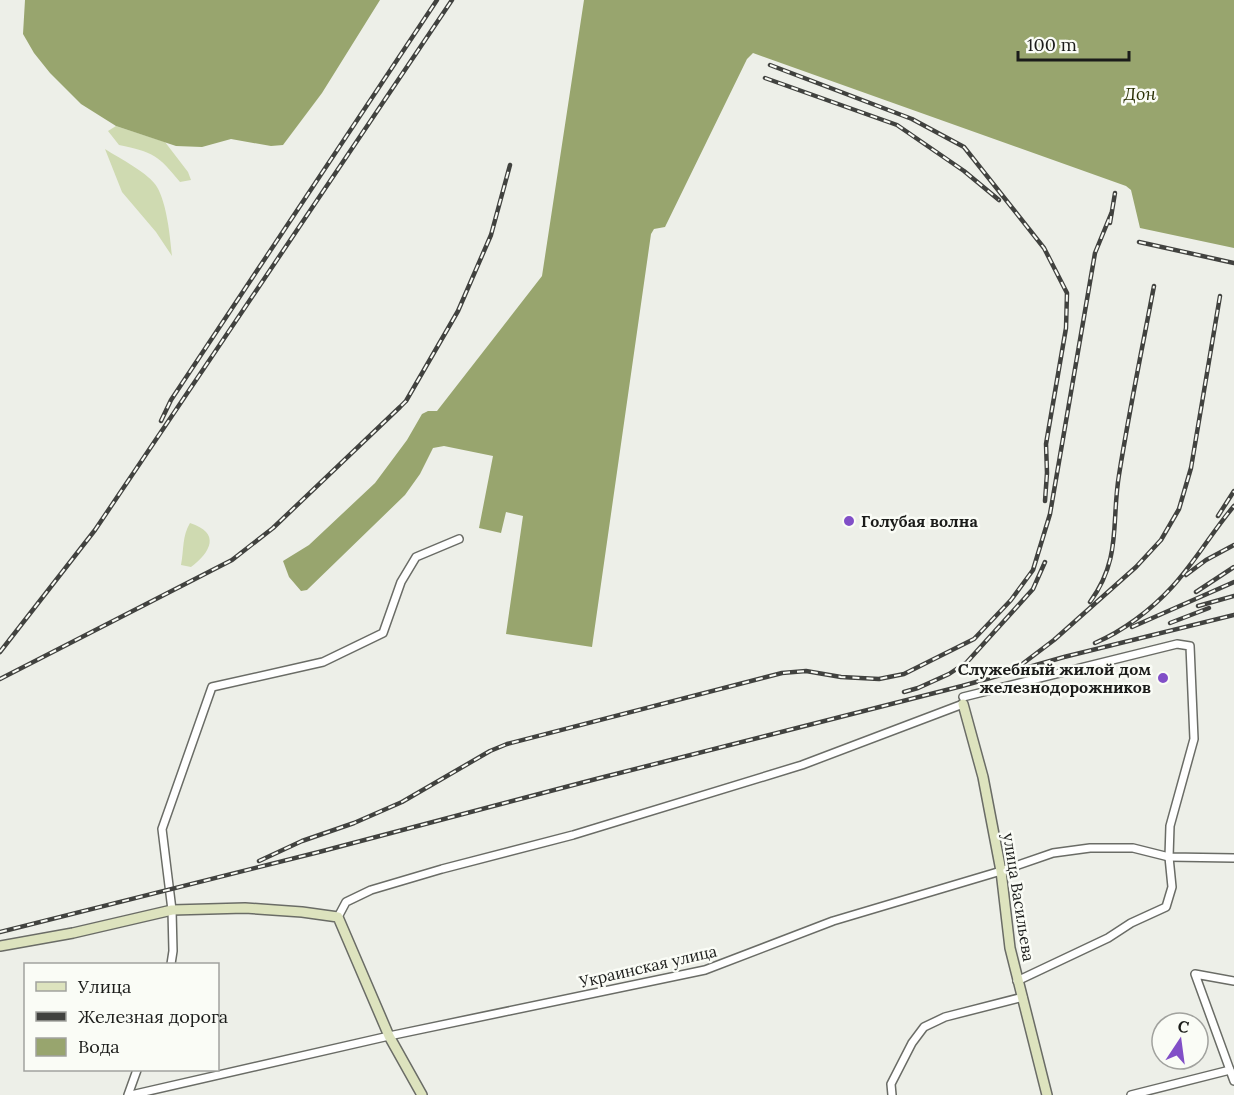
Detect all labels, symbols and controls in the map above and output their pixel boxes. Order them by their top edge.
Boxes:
scale bar [1018,24,1129,62]
text: 100 m [1027,33,1077,56]
water label: Дон [1123,82,1156,105]
place label: Голубая волна [861,511,978,531]
marker: Голубая волна [842,514,856,528]
place label: Служебный жилой дом железнодорожников [958,659,1151,697]
marker: Служебный жилой дом железнодорожников [1156,671,1170,685]
street label: улица Васильева [999,831,1039,963]
street label: Украинская улица [576,940,719,992]
legend [24,963,219,1071]
text: Улица [77,975,131,998]
text: Железная дорога [78,1005,228,1028]
north arrow [1150,1011,1210,1071]
text: С [1176,1015,1191,1037]
text: Вода [78,1035,120,1058]

